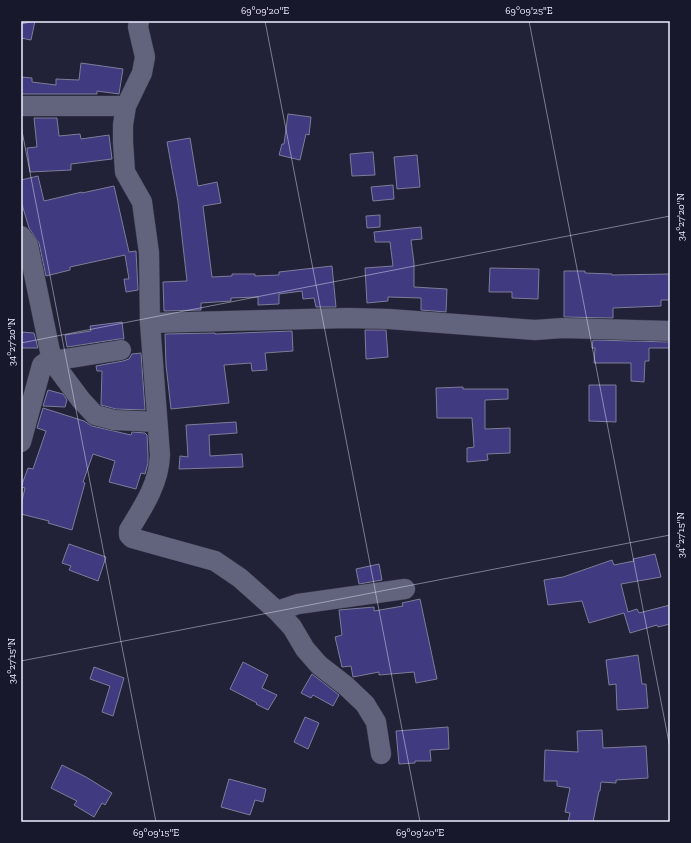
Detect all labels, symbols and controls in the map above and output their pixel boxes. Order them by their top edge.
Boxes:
text: 69°09'20"E [241,5,289,17]
text: 69°09'25"E [505,5,553,17]
text: 34°27'20"N [675,192,687,241]
text: 34°27'20"N [6,317,18,366]
text: 34°27'15"N [675,511,687,558]
text: 34°27'15"N [6,637,18,684]
text: 69°09'15"E [133,827,179,839]
text: 69°09'20"E [396,827,444,839]

